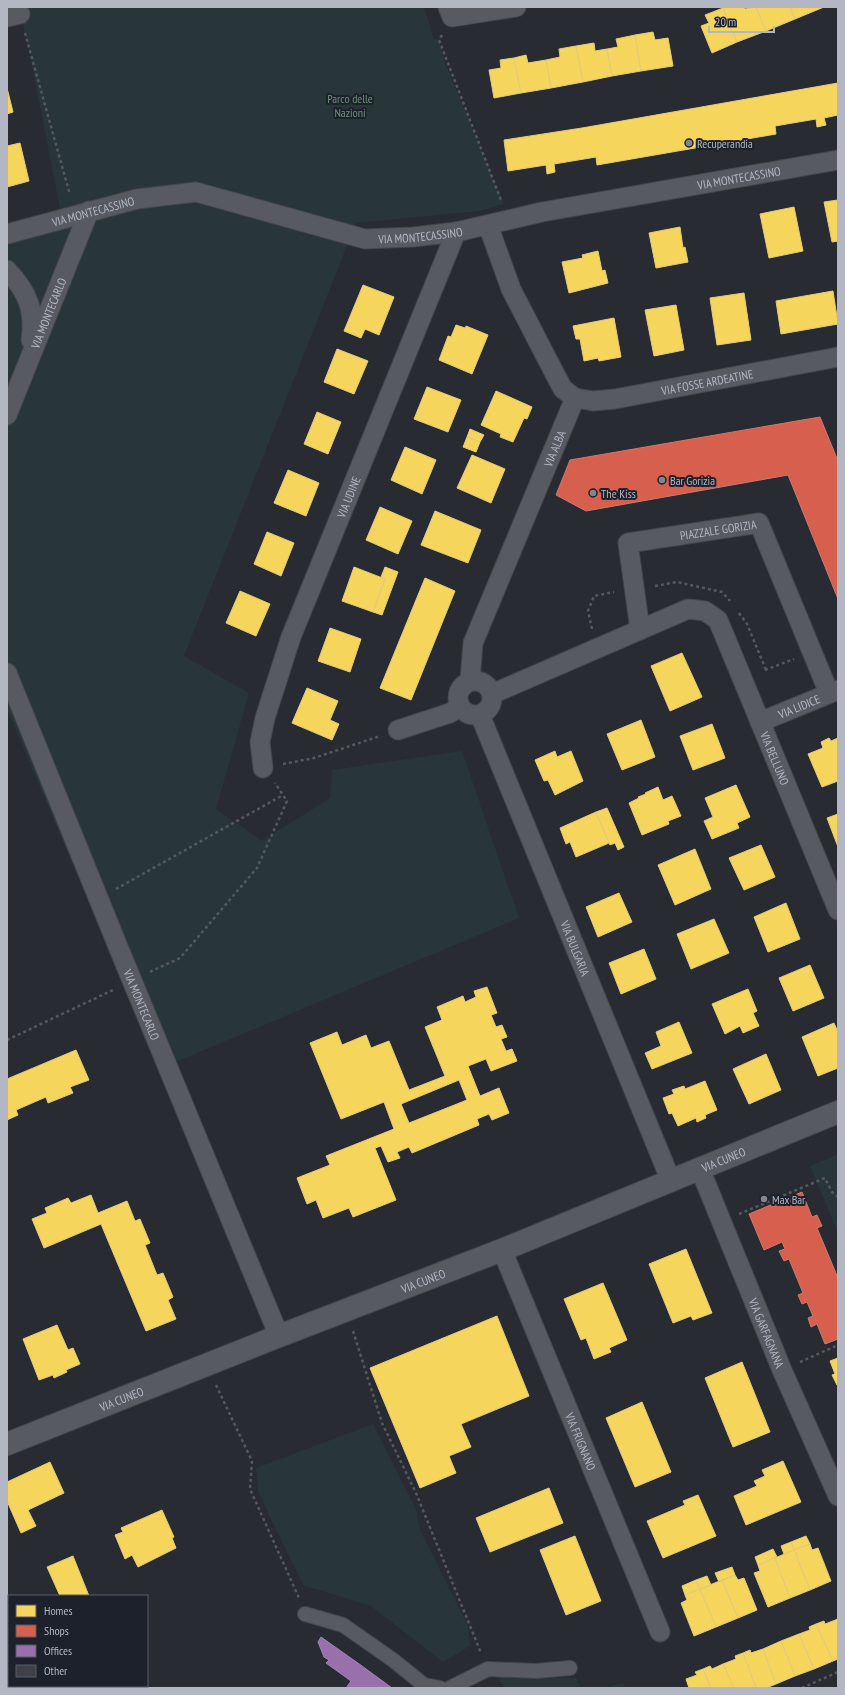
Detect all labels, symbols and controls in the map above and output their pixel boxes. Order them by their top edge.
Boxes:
scale bar [709,8,774,34]
text: 20 m [715,14,736,29]
park label: Parco delle Nazioni [327,91,373,120]
place label: Recuperandia [697,136,753,151]
marker: Recuperandia [684,138,694,148]
street label: VIA MONTECASSINO [695,163,782,192]
street label: VIA MONTECASSINO [49,193,136,229]
street label: VIA MONTECASSINO [377,223,464,246]
street label: VIA MONTECARLO [27,275,69,351]
street label: VIA FOSSE ARDEATINE [659,366,754,398]
street label: VIA ALBA [539,428,568,470]
place label: Bar Gorizia [670,473,715,488]
street label: VIA UDINE [333,474,363,521]
marker: Bar Gorizia [657,475,667,485]
place label: The Kiss [601,486,636,501]
marker: The Kiss [588,488,598,498]
street label: PIAZZALE GORIZIA [679,516,758,542]
street label: VIA LIDICE [775,691,822,722]
street label: VIA BELLUNO [757,728,793,787]
street label: VIA BULGARIA [557,917,594,978]
street label: VIA MONTECARLO [120,966,163,1042]
street label: VIA CUNEO [698,1143,748,1175]
place label: Max Bar [772,1192,806,1207]
marker: Max Bar [759,1194,769,1204]
street label: VIA CUNEO [398,1265,448,1296]
street label: VIA GARFAGNANA [746,1295,788,1370]
street label: VIA CUNEO [96,1383,146,1414]
street label: VIA FRIGNANO [562,1409,600,1473]
legend [8,1595,148,1687]
text: Homes [44,1603,72,1618]
text: Shops [44,1623,69,1638]
text: Offices [44,1643,72,1658]
text: Other [44,1663,68,1678]

